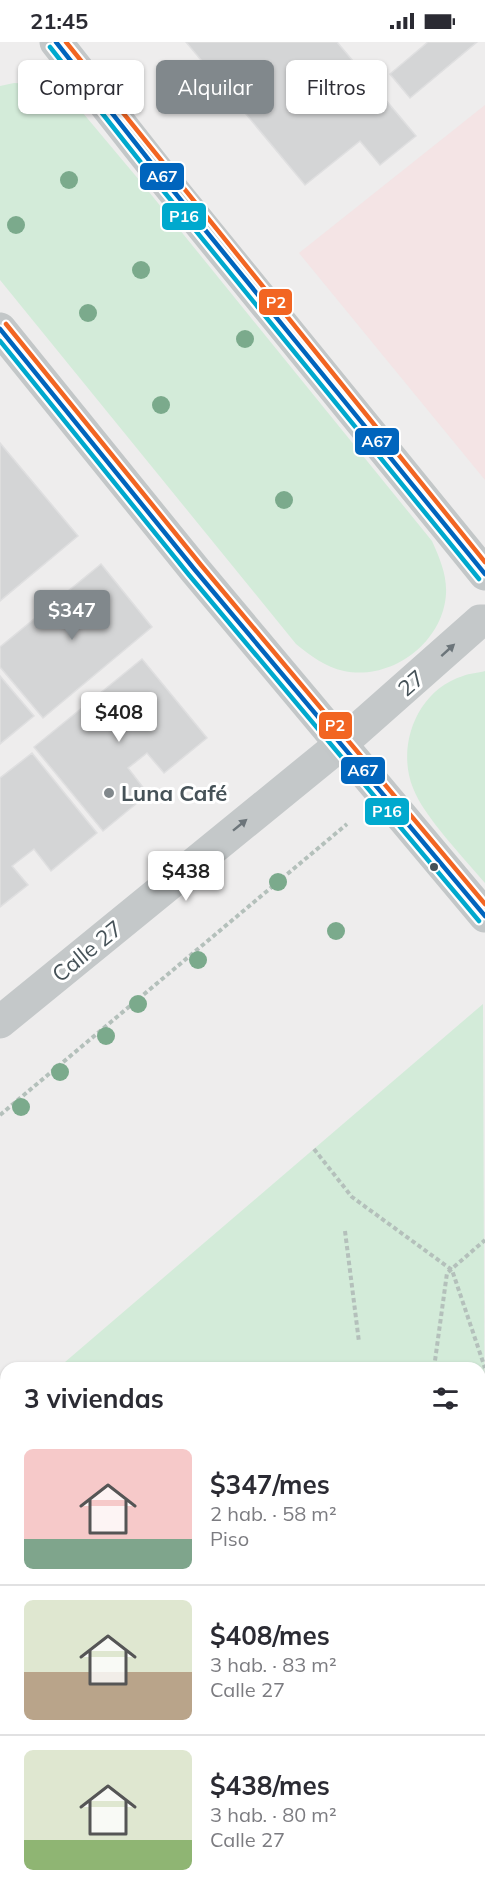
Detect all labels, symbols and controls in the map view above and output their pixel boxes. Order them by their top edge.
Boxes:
text: 21:45 [30,7,88,35]
chip: Comprar [18,60,144,114]
chip: Alquilar [156,60,274,114]
chip: Filtros [286,60,387,114]
line badge: A67 [139,162,185,191]
text: A67 [146,166,178,186]
line badge: P16 [161,202,207,231]
text: P16 [169,206,199,226]
line badge: P2 [258,288,293,316]
text: P2 [266,292,286,312]
line badge: A67 [354,427,400,456]
text: A67 [361,431,393,451]
pin: $347 [36,590,108,641]
text: $347 [48,597,96,622]
one-way arrow [440,644,455,657]
street label: 27 [392,664,430,702]
pin: $408 [83,692,155,743]
text: $408 [95,699,143,724]
line badge: P2 [318,711,353,740]
text: P2 [325,715,345,735]
line badge: A67 [340,756,386,785]
text: A67 [347,760,379,780]
place label: Luna Café [121,779,227,807]
marker: Luna Café [102,786,116,800]
line badge: P16 [364,797,410,826]
text: P16 [372,801,402,821]
one-way arrow [233,820,248,832]
pin: $438 [150,851,222,902]
text: $438 [162,858,210,883]
unlabelled marker [428,861,440,873]
street label: Calle 27 [46,914,128,988]
text: 3 viviendas [24,1382,164,1415]
icon: filters [429,1382,462,1415]
text: $347/mes [210,1468,330,1501]
icon: home [72,1473,144,1545]
text: 2 hab. · 58 m² [210,1501,337,1526]
text: Piso [210,1526,249,1551]
text: $408/mes [210,1619,330,1652]
icon: home [72,1624,144,1696]
text: 3 hab. · 83 m² [210,1652,337,1677]
text: Calle 27 [210,1677,285,1702]
text: $438/mes [210,1769,330,1802]
icon: home [72,1774,144,1846]
text: 3 hab. · 80 m² [210,1802,337,1827]
text: Calle 27 [210,1827,285,1852]

